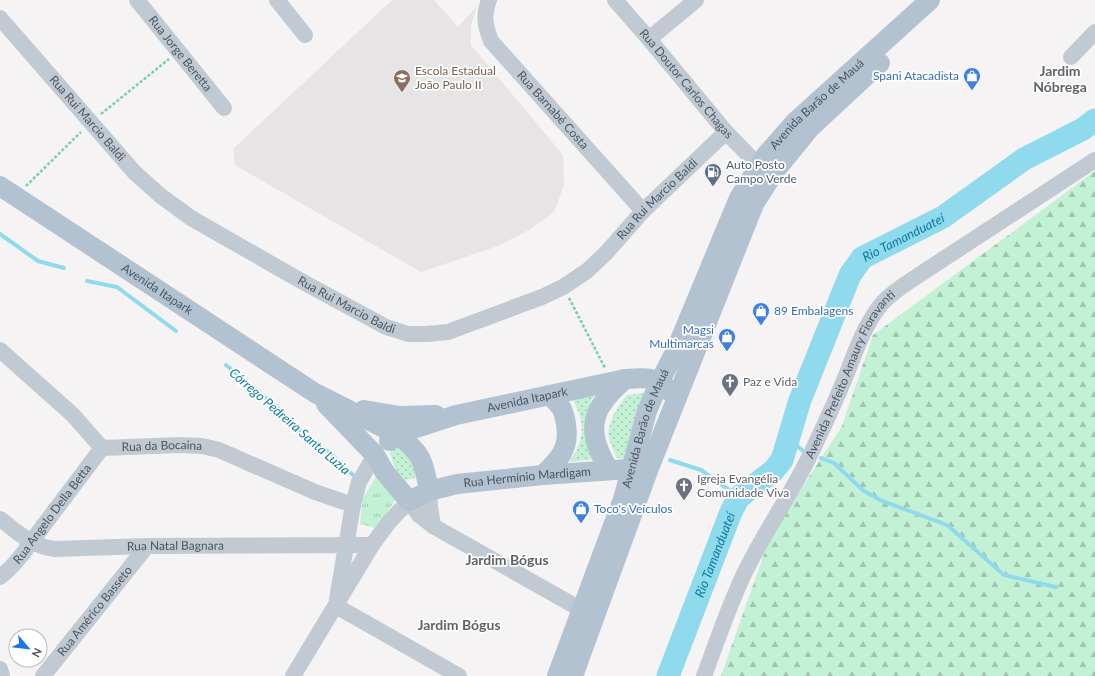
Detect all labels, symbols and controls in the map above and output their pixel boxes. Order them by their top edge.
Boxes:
street label: Rua Jorge Beretta [146,13,216,94]
street label: Rua Doutor Carlos Chagas [637,26,736,142]
street label: Avenida Barão de Mauá [766,55,867,152]
district label: Jardim Nóbrega [1033,62,1087,95]
place label: Escola Estadual João Paulo II [415,63,496,92]
shop icon: Spani Atacadista [962,66,982,91]
school or university icon: Escola Estadual João Paulo II [392,68,412,93]
street label: Rua Barnabé Costa [514,68,592,152]
place label: Spani Atacadista [873,68,959,83]
street label: Rua Rui Marcio Baldi [46,72,129,164]
street label: Rua Rui Marcio Baldi [613,155,701,243]
place label: Auto Posto Campo Verde [726,157,797,186]
fuel station icon: Auto Posto Campo Verde [703,162,723,187]
water label: Rio Tamanduateí [859,209,948,265]
street label: Avenida Itapark [119,260,197,318]
street label: Rua Rui Marcio Baldi [295,273,398,337]
street label: Avenida Prefeito Amaury Fioravanti [802,287,898,461]
shop icon: 89 Embalagens [751,301,771,326]
place label: 89 Embalagens [774,303,853,318]
place label: Magsi Multimarcas [649,322,714,351]
shop icon: Magsi Multimarcas [717,327,737,352]
water label: Córrego Pedreira Santa Luzia [226,364,354,478]
street label: Avenida Barão de Mauá [618,366,672,490]
church icon: Paz e Vida [720,372,740,397]
place label: Paz e Vida [743,374,797,389]
street label: Avenida Itapark [485,383,570,415]
street label: Rua da Bocaina [121,437,203,454]
street label: Rua Angelo Della Betta [10,461,94,567]
street label: Rua Hermínio Mardigam [463,464,592,490]
place label: Igreja Evangélia Comunidade Viva [697,471,789,500]
church icon: Igreja Evangélia Comunidade Viva [674,476,694,501]
shop icon: Toco's Veículos [571,499,591,524]
place label: Toco's Veículos [594,501,672,516]
water label: Rio Tamanduateí [691,509,739,600]
street label: Rua Natal Bagnara [127,538,224,554]
district label: Jardim Bógus [465,551,549,568]
street label: Rua Américo Basseto [54,563,135,659]
district label: Jardim Bógus [417,616,501,633]
north arrow [8,628,48,668]
text: N [30,646,45,660]

